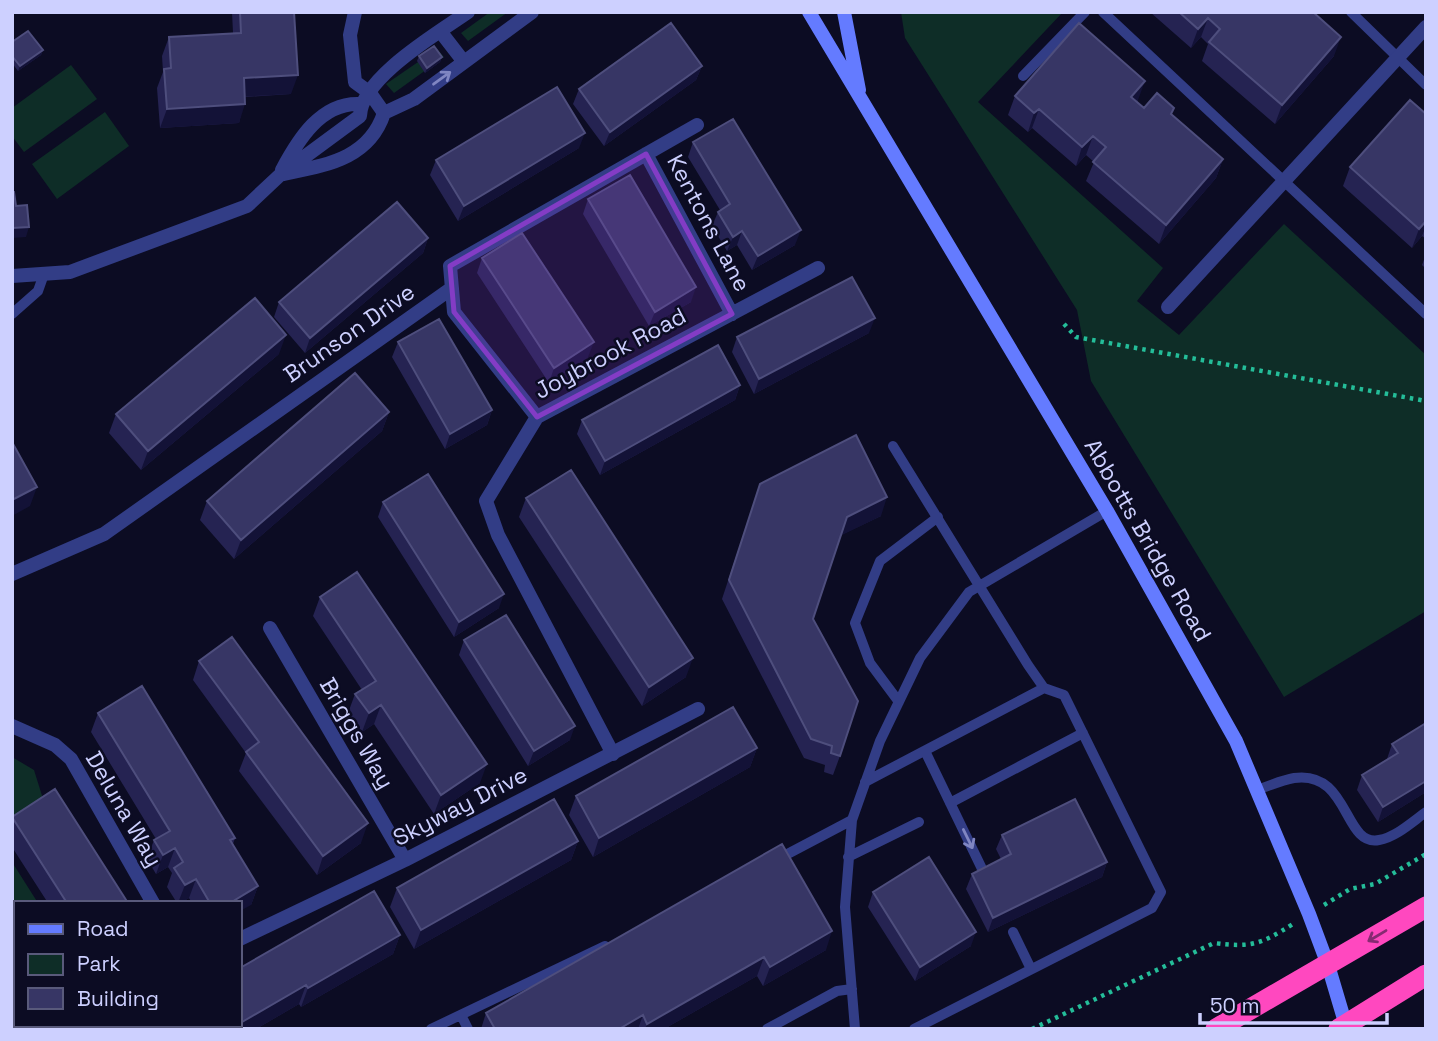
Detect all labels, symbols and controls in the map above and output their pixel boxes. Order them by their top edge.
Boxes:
one-way arrow [432,71,451,85]
street label: Kentons Lane [660,149,758,297]
street label: Brunson Drive [278,277,420,389]
street label: Joybrook Road [529,300,691,406]
street label: Abbotts Bridge Road [1078,433,1218,647]
street label: Briggs Way [313,672,401,794]
street label: Deluna Way [79,746,169,872]
street label: Skyway Drive [388,759,532,853]
one-way arrow [961,828,975,849]
legend [14,901,242,1027]
text: Road [77,915,129,942]
one-way arrow [1368,930,1388,944]
text: Park [77,950,121,977]
scale bar [1200,982,1387,1026]
text: Building [77,985,159,1012]
text: 50 m [1210,992,1260,1019]

